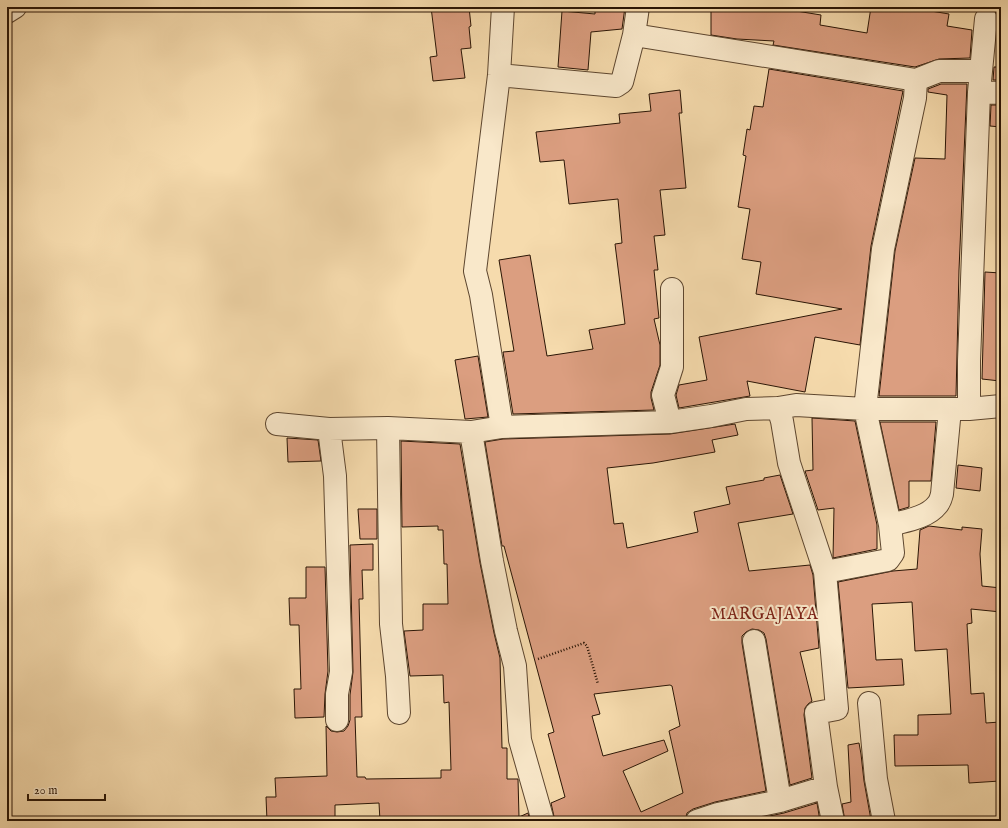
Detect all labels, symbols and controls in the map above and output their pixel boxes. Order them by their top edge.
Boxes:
district label: MARGAJAYA [711,605,819,625]
scale bar [28,776,105,802]
text: 20 m [34,783,57,798]

